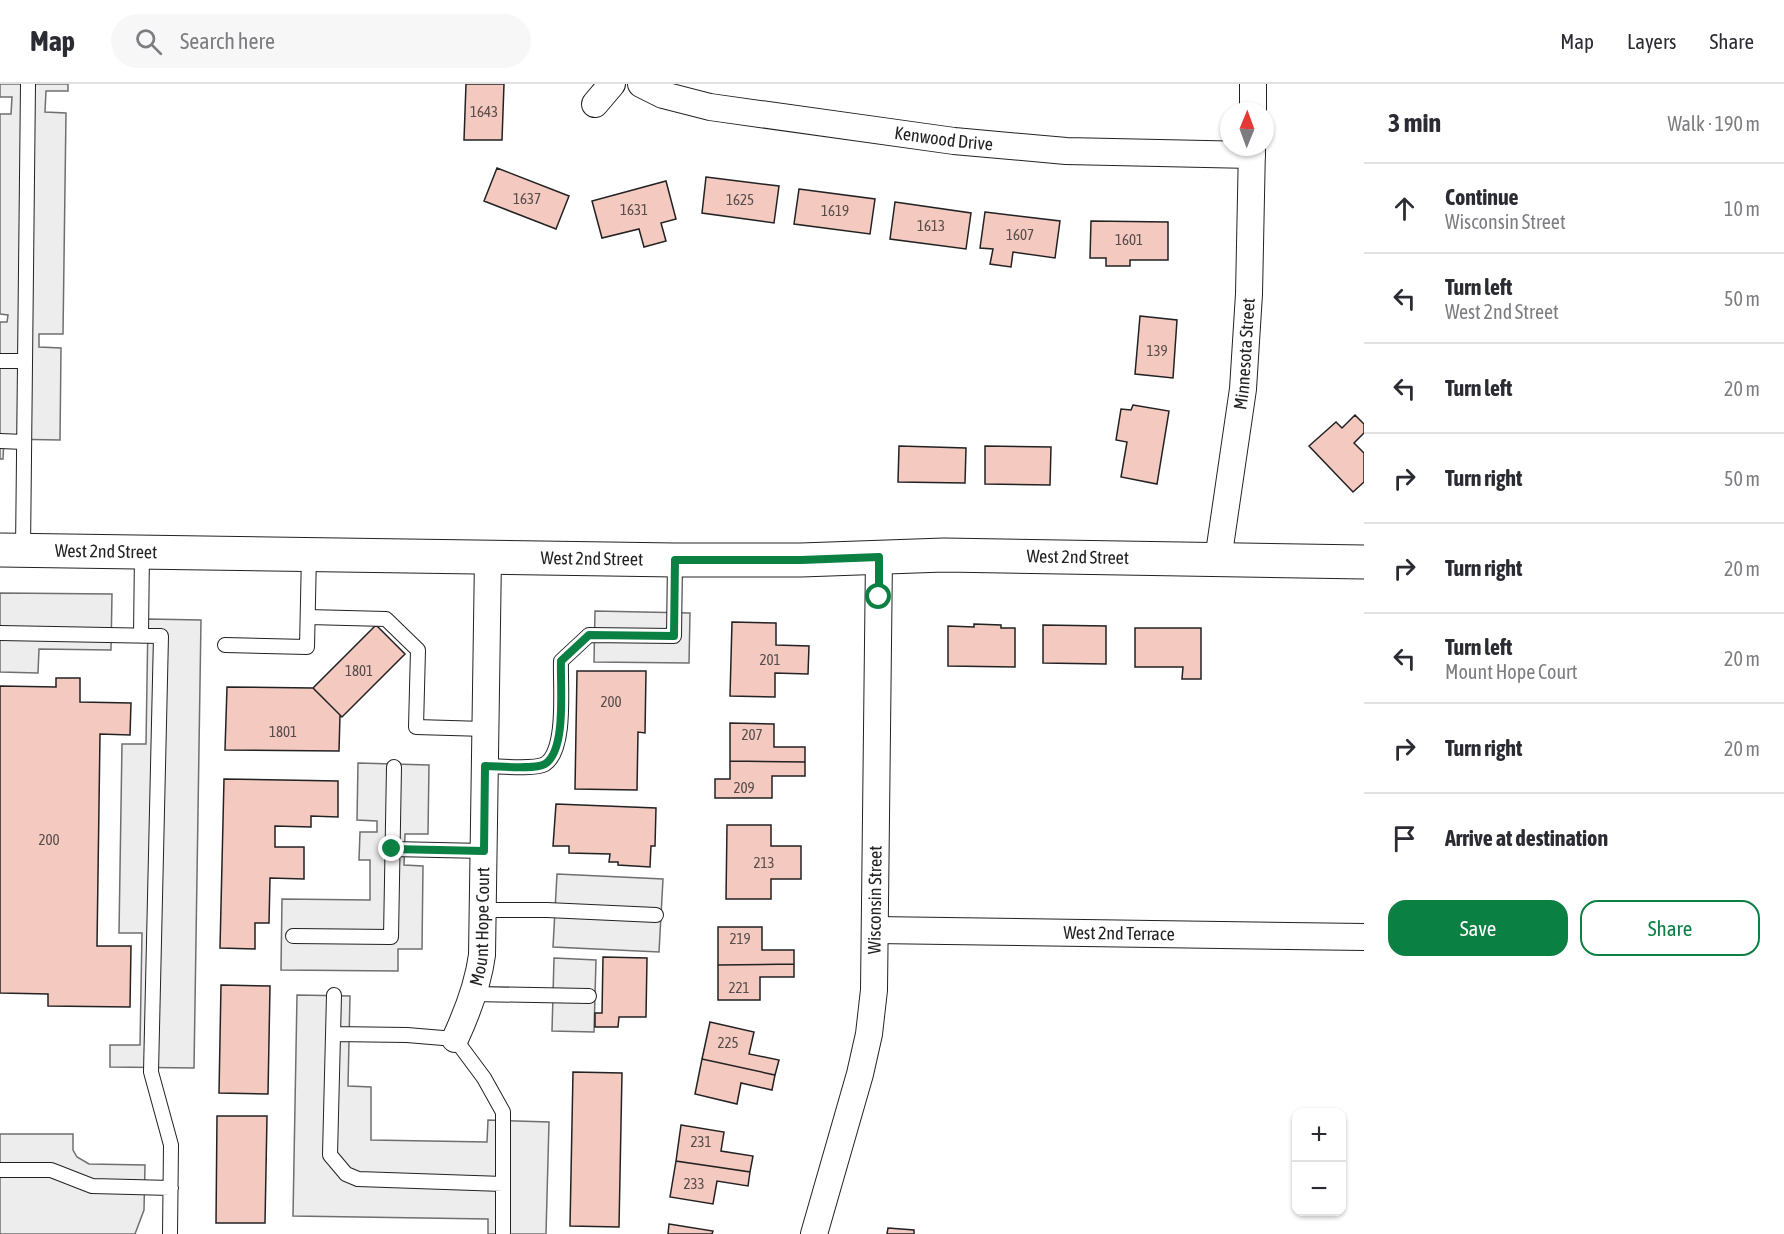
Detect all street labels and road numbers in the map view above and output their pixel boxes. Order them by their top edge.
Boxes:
street label: Kenwood Drive [893,122,994,154]
street label: Minnesota Street [1229,297,1259,411]
street label: West 2nd Street [55,540,157,562]
street label: West 2nd Street [1026,545,1129,568]
street label: West 2nd Street [541,547,643,570]
street label: Wisconsin Street [863,845,886,954]
street label: Mount Hope Court [465,867,493,988]
street label: West 2nd Terrace [1063,922,1175,944]

